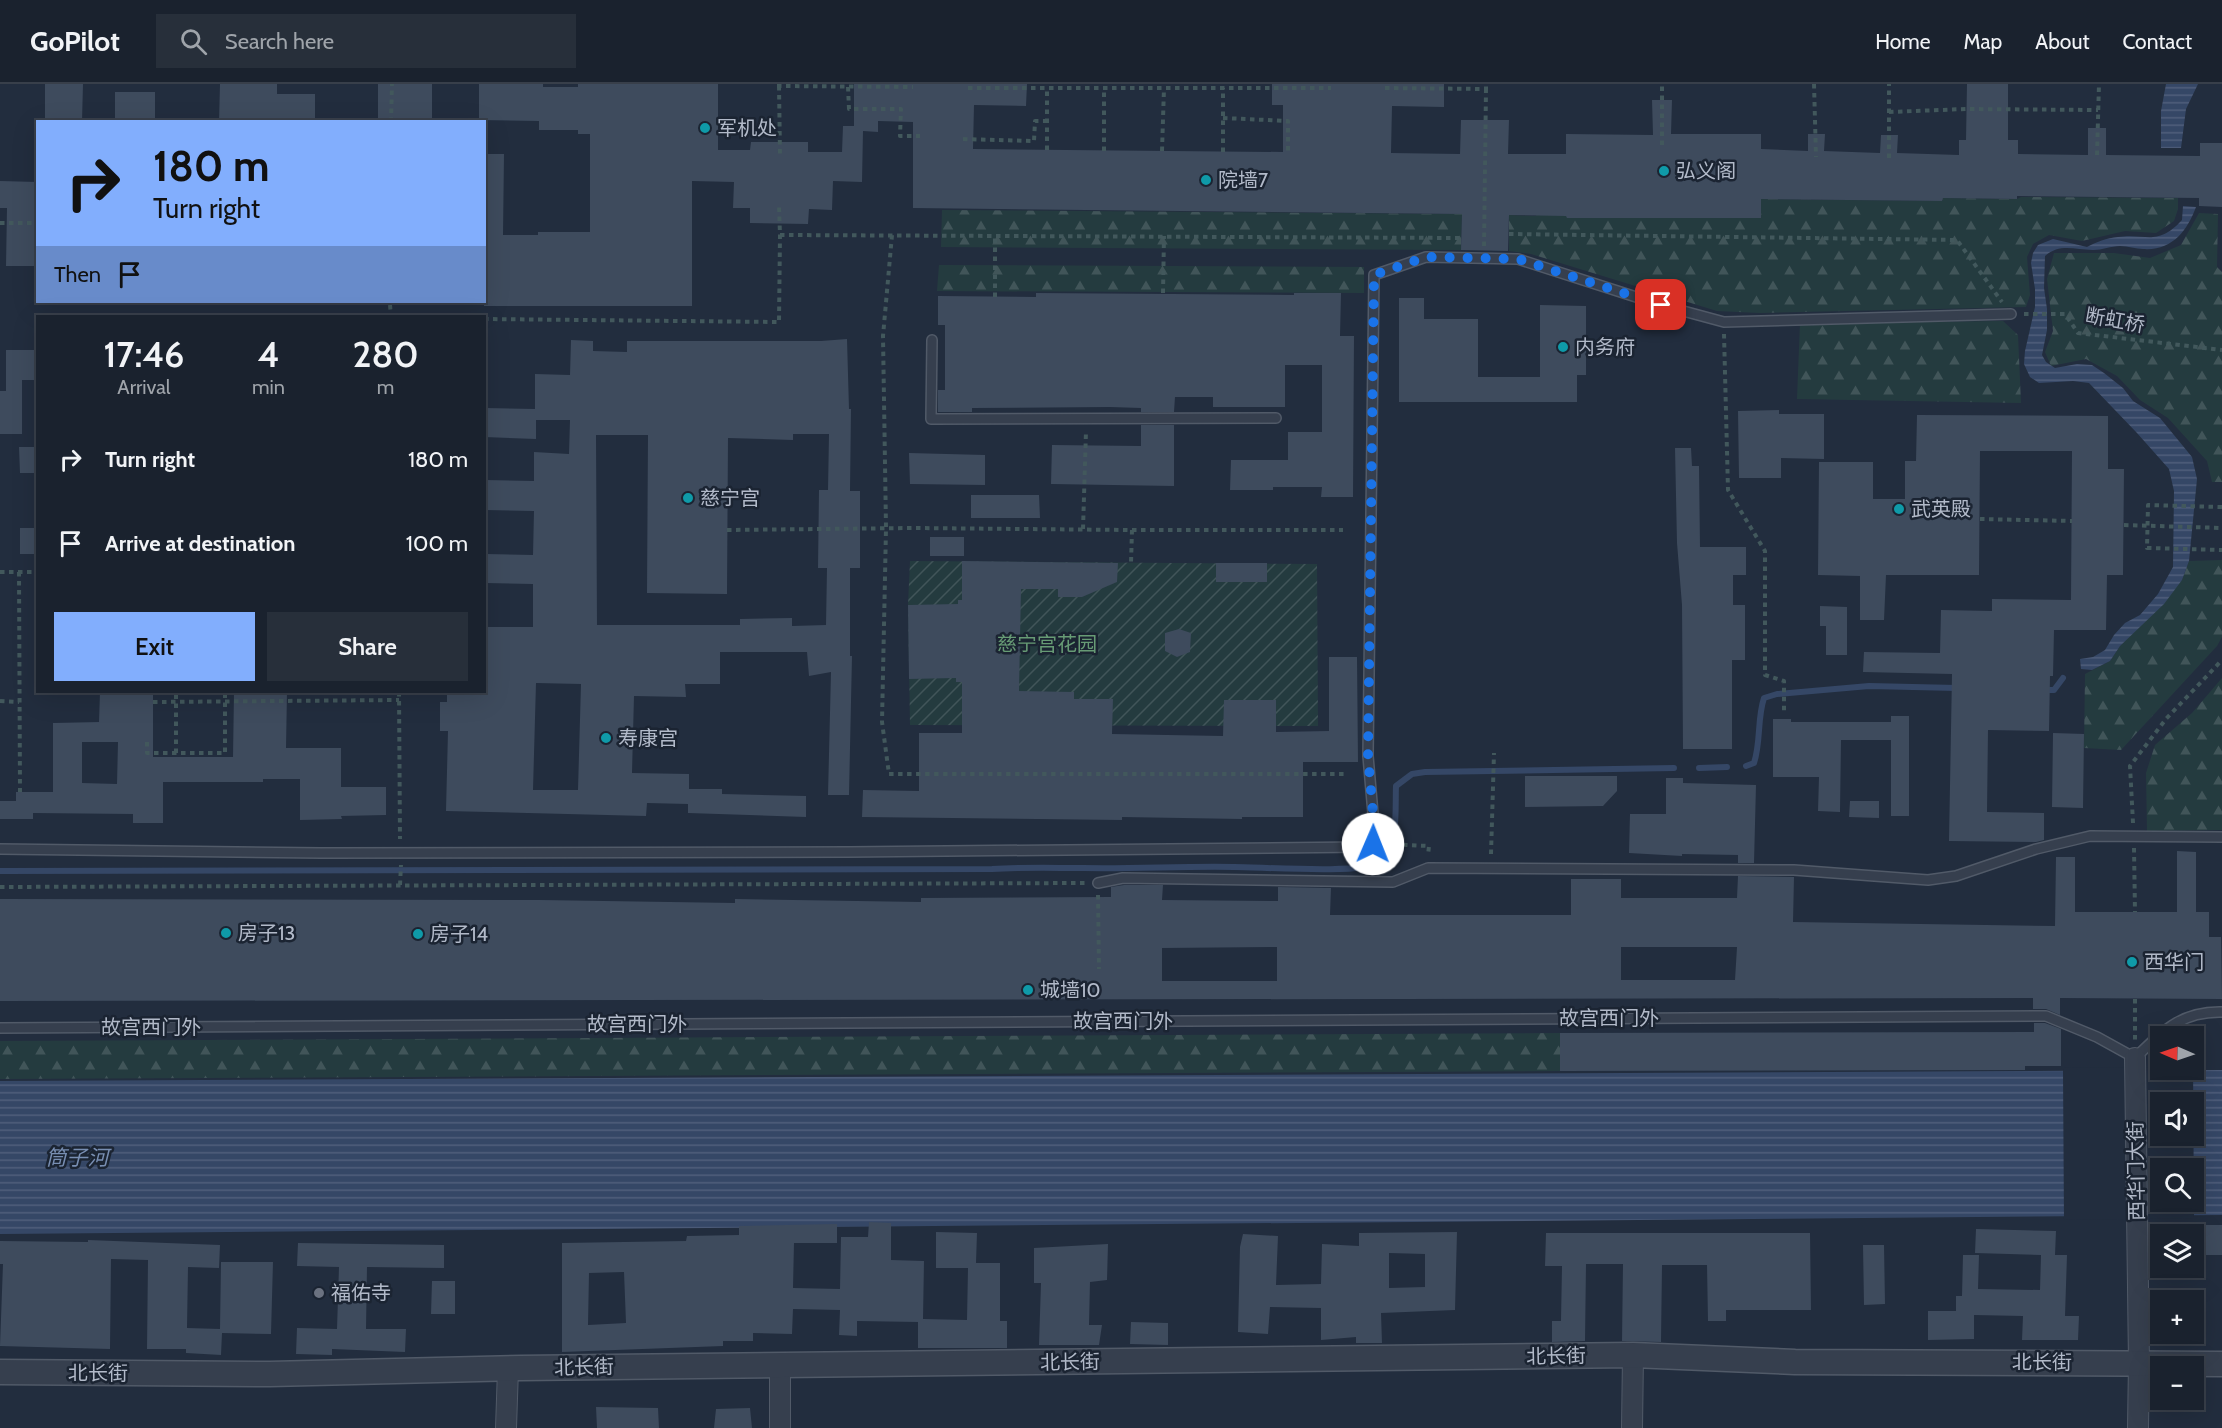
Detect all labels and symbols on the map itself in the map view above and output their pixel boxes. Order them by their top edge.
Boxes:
place label: 军机处 [717,116,777,140]
marker: 军机处 [698,121,712,135]
place label: 弘义阁 [1676,159,1736,183]
marker: 弘义阁 [1657,164,1671,178]
place label: 院墙7 [1218,168,1268,192]
marker: 院墙7 [1199,173,1213,187]
pin [1635,279,1686,330]
street label: 断虹桥 [2083,303,2147,337]
place label: 内务府 [1575,335,1635,359]
marker: 内务府 [1556,340,1570,354]
place label: 慈宁宫 [700,486,760,510]
marker: 慈宁宫 [681,491,695,505]
place label: 武英殿 [1911,497,1971,521]
marker: 武英殿 [1892,502,1906,516]
park label: 慈宁宫花园 [997,632,1097,656]
place label: 寿康宫 [618,726,678,750]
marker: 寿康宫 [599,731,613,745]
position arrow [1341,812,1405,876]
place label: 房子13 [238,921,295,945]
place label: 房子14 [430,922,489,946]
marker: 房子13 [219,926,233,940]
marker: 房子14 [411,927,425,941]
place label: 西华门 [2144,950,2204,974]
marker: 西华门 [2125,955,2139,969]
place label: 城墙10 [1040,978,1100,1002]
marker: 城墙10 [1021,983,1035,997]
street label: 故宫西门外 [1559,1006,1659,1030]
street label: 故宫西门外 [1073,1009,1173,1033]
street label: 故宫西门外 [587,1012,687,1036]
street label: 故宫西门外 [101,1015,201,1039]
north arrow [2150,1026,2204,1080]
street label: 西华门大街 [2123,1121,2149,1221]
water label: 筒子河 [46,1145,112,1170]
place label: 福佑寺 [331,1281,391,1305]
marker: 福佑寺 [312,1286,326,1300]
street label: 北长街 [1526,1343,1586,1369]
street label: 北长街 [1040,1349,1100,1375]
street label: 北长街 [2012,1350,2072,1374]
street label: 北长街 [554,1354,614,1380]
street label: 北长街 [68,1361,128,1385]

